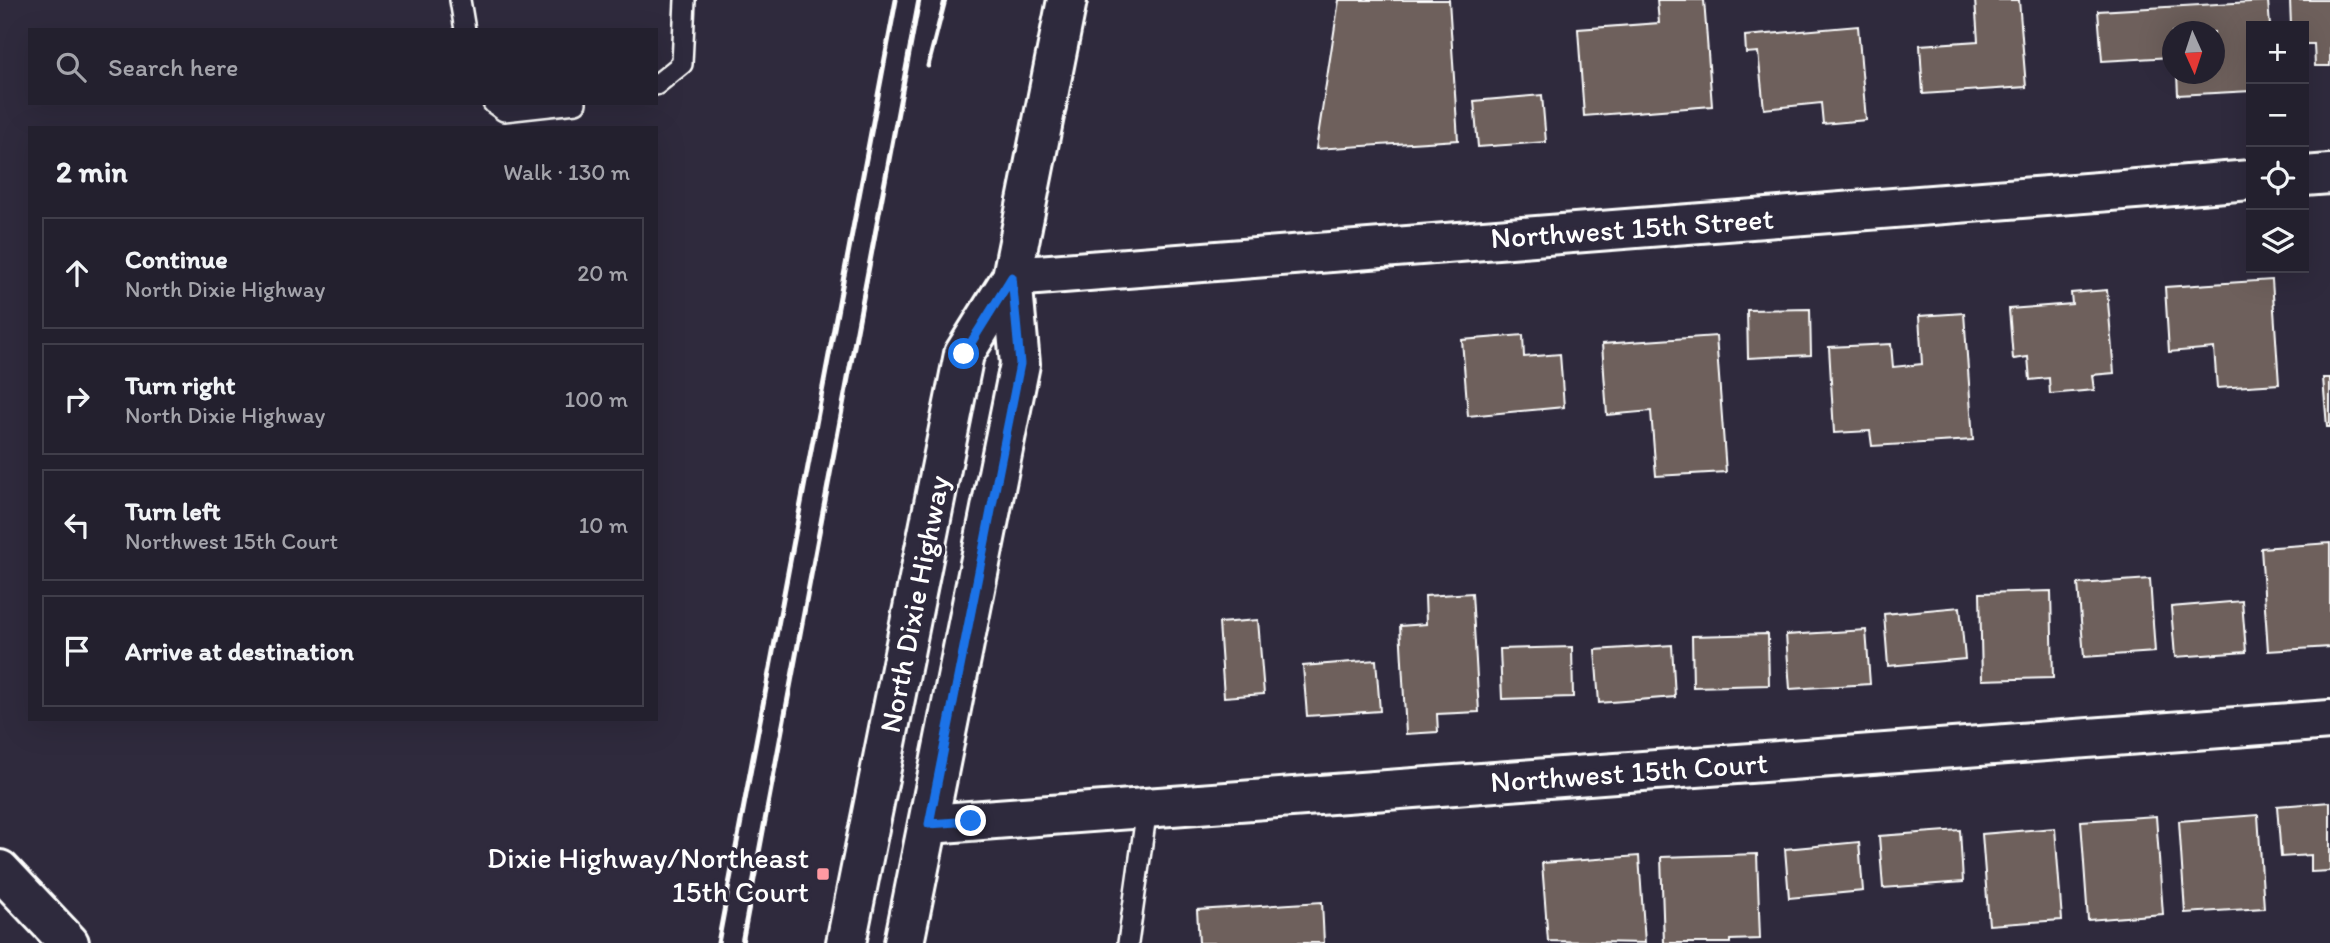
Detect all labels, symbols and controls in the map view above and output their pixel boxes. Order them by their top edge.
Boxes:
north arrow [2162,21,2225,84]
map controls [2246,21,2309,273]
button: + [2246,21,2309,84]
search box [28,28,658,105]
icon: search [52,48,90,86]
text: Search here [108,51,238,83]
button: − [2246,84,2309,147]
button: locate [2246,147,2309,210]
text: 2 min [56,153,127,190]
text: Walk · 130 m [503,158,630,186]
street label: Northwest 15th Street [1489,200,1775,256]
button: layers [2246,210,2309,273]
text: Continue [125,243,228,275]
icon: ahead [58,254,96,292]
text: 20 m [577,259,628,287]
text: North Dixie Highway [125,275,325,303]
route start [948,338,979,369]
text: Turn right [125,369,236,401]
icon: right [58,380,96,418]
text: 100 m [564,385,628,413]
text: North Dixie Highway [125,401,325,429]
street label: North Dixie Highway [871,472,957,736]
text: Turn left [125,495,221,527]
icon: left [58,506,96,544]
text: 10 m [579,511,628,539]
text: Northwest 15th Court [125,527,338,555]
icon: arrive [58,632,96,670]
text: Arrive at destination [125,635,354,667]
street label: Northwest 15th Court [1489,744,1769,800]
route end [955,805,986,836]
place label: Dixie Highway/Northeast 15th Court [487,839,809,910]
marker: Dixie Highway/Northeast 15th Court [815,866,831,882]

